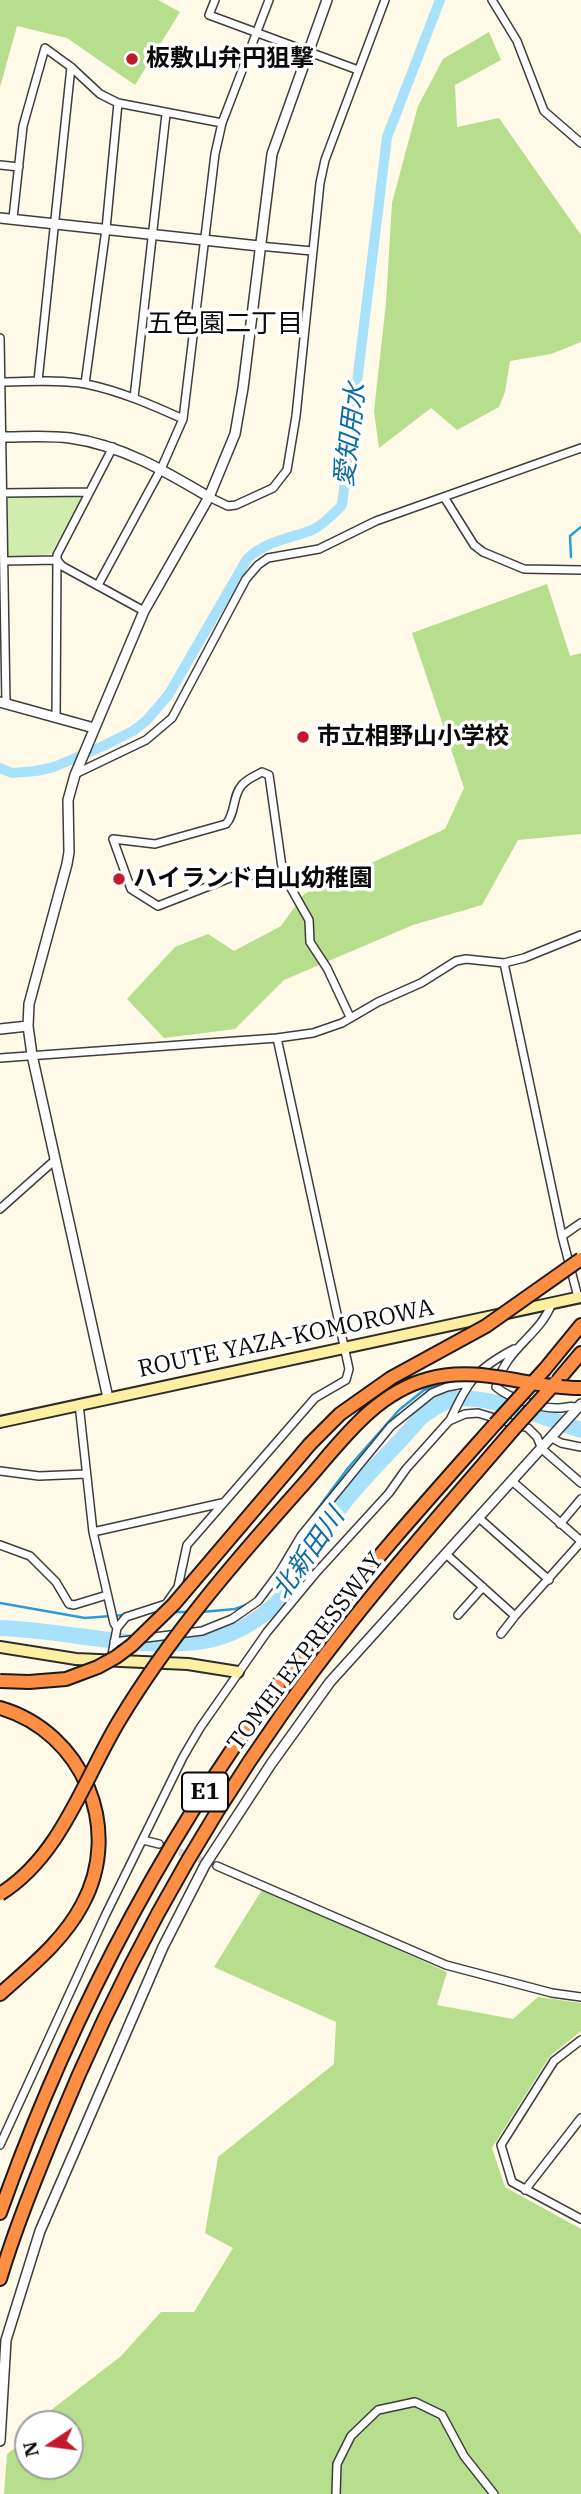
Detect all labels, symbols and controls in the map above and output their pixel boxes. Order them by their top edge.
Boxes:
place label: 板敷山弁円狙撃 [146,45,314,73]
marker: 板敷山弁円狙撃 [124,51,140,67]
district label: 五色園二丁目 [147,308,303,340]
water label: 愛知用水 [329,381,373,489]
place label: 市立相野山小学校 [317,723,509,751]
marker: 市立相野山小学校 [295,729,311,745]
place label: ハイランド白山幼稚園 [133,865,373,893]
marker: ハイランド白山幼稚園 [111,871,127,887]
street label: ROUTE YAZA-KOMOROWA [136,1294,436,1384]
water label: 北新田川 [266,1502,352,1606]
street label: TOMEI EXPRESSWAY [222,1547,390,1757]
road number: E1 [182,1772,228,1812]
north arrow [14,2410,84,2480]
text: N [17,2439,44,2459]

